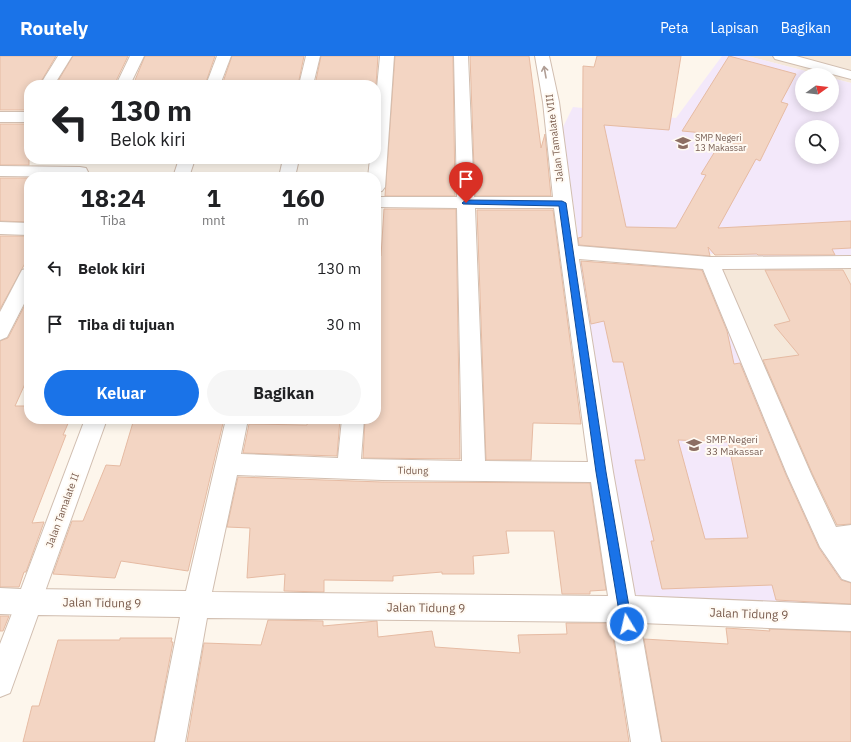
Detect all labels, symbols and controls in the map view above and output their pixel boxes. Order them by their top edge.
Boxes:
text: Routely [20,16,88,40]
text: Peta [660,19,688,37]
text: Lapisan [710,19,759,37]
text: Bagikan [781,19,831,37]
one-way arrow [541,66,549,79]
north arrow [795,68,839,112]
map controls [795,68,839,164]
text: 130 m [110,92,192,129]
street label: Jalan Tamalate VIII [543,93,566,183]
icon: left [44,96,96,148]
button: search [795,120,839,164]
text: Belok kiri [110,128,185,151]
place label: SMP Negeri 13 Makassar [695,132,747,153]
school or university icon: SMP Negeri 13 Makassar [674,134,692,152]
pin [449,162,483,203]
icon: arrive [455,168,477,190]
text: 18:24 [80,182,146,214]
text: 1 [206,182,221,214]
text: 160 [282,182,325,214]
text: Tiba [100,212,126,229]
text: mnt [202,212,225,229]
text: m [297,212,309,229]
icon: left [44,257,66,279]
text: Belok kiri [78,259,145,278]
text: 130 m [317,259,361,278]
icon: arrive [44,313,66,335]
text: Tiba di tujuan [78,315,175,334]
text: 30 m [326,315,361,334]
button: Keluar [44,370,199,416]
button: Bagikan [207,370,361,416]
place label: SMP Negeri 33 Makassar [706,433,763,458]
school or university icon: SMP Negeri 33 Makassar [685,436,703,454]
street label: Tidung [398,464,429,477]
street label: Jalan Tamalate II [43,471,82,549]
street label: Jalan Tidung 9 [63,594,141,611]
street label: Jalan Tidung 9 [387,599,465,616]
position arrow [606,603,648,645]
street label: Jalan Tidung 9 [709,605,789,622]

